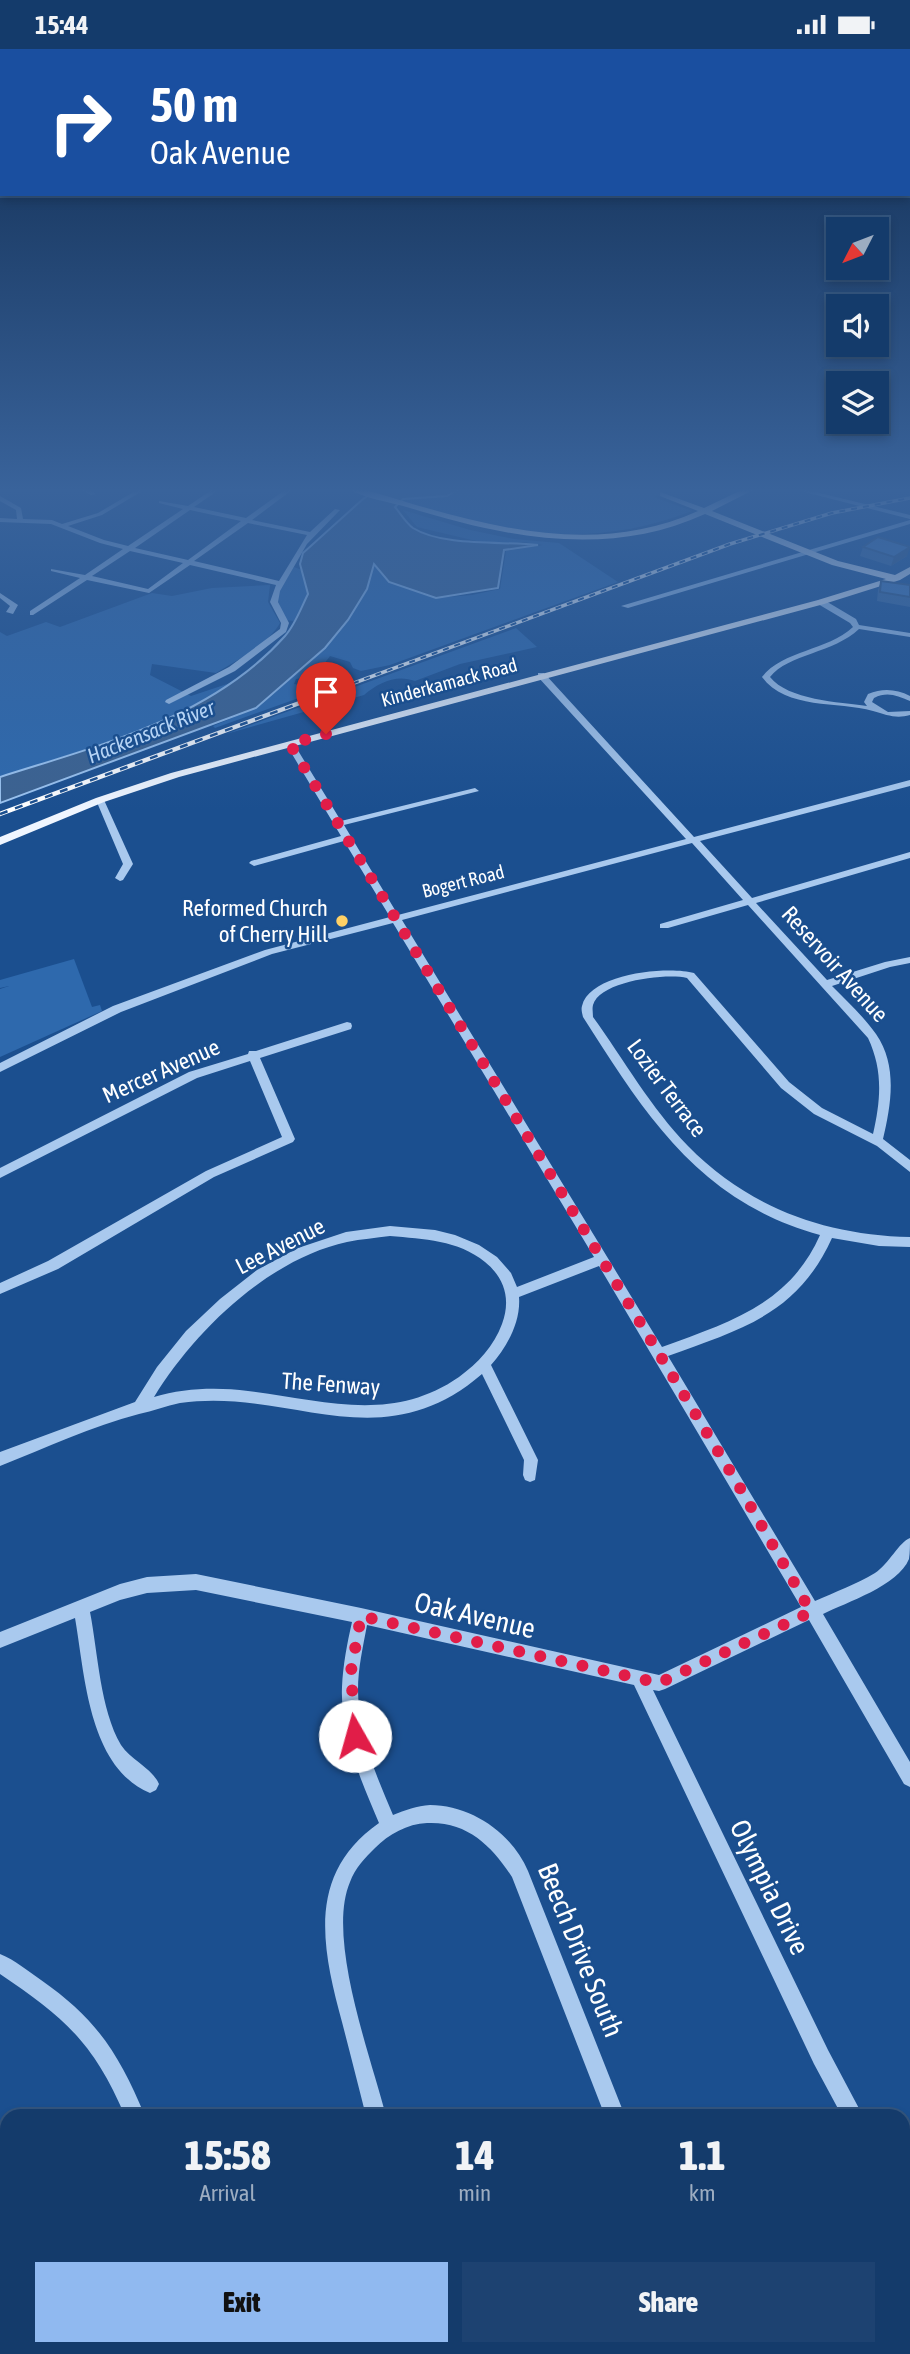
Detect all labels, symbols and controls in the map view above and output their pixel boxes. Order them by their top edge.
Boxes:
text: 15:44 [35,10,89,40]
text: 50 m [150,76,238,132]
icon: right [35,77,126,168]
text: Oak Avenue [150,134,291,171]
north arrow [826,217,889,280]
map controls [826,217,889,434]
button: sound [826,294,889,357]
button: layers [826,371,889,434]
street label: Kinderkamack Road [378,653,520,711]
pin [296,662,356,734]
icon: arrive [307,673,345,711]
water label: Hackensack River [84,694,218,767]
street label: Bogert Road [420,860,506,902]
place label: Reformed Church of Cherry Hill [182,895,328,947]
street label: Reservoir Avenue [776,901,894,1027]
marker: Reformed Church of Cherry Hill [334,913,350,929]
street label: Mercer Avenue [99,1034,223,1108]
street label: Lozier Terrace [622,1034,712,1142]
street label: Lee Avenue [231,1213,329,1279]
street label: The Fenway [281,1368,381,1400]
street label: Oak Avenue [411,1586,539,1644]
position arrow [318,1699,392,1773]
street label: Olympia Drive [724,1814,816,1960]
street label: Beech Drive South [532,1858,630,2042]
text: 15:58 [184,2131,271,2179]
text: 14 [455,2131,494,2179]
text: 1.1 [679,2131,726,2179]
text: Arrival [199,2180,256,2206]
text: min [458,2180,491,2206]
text: km [689,2180,716,2206]
button: Exit [35,2262,448,2342]
button: Share [462,2262,875,2342]

